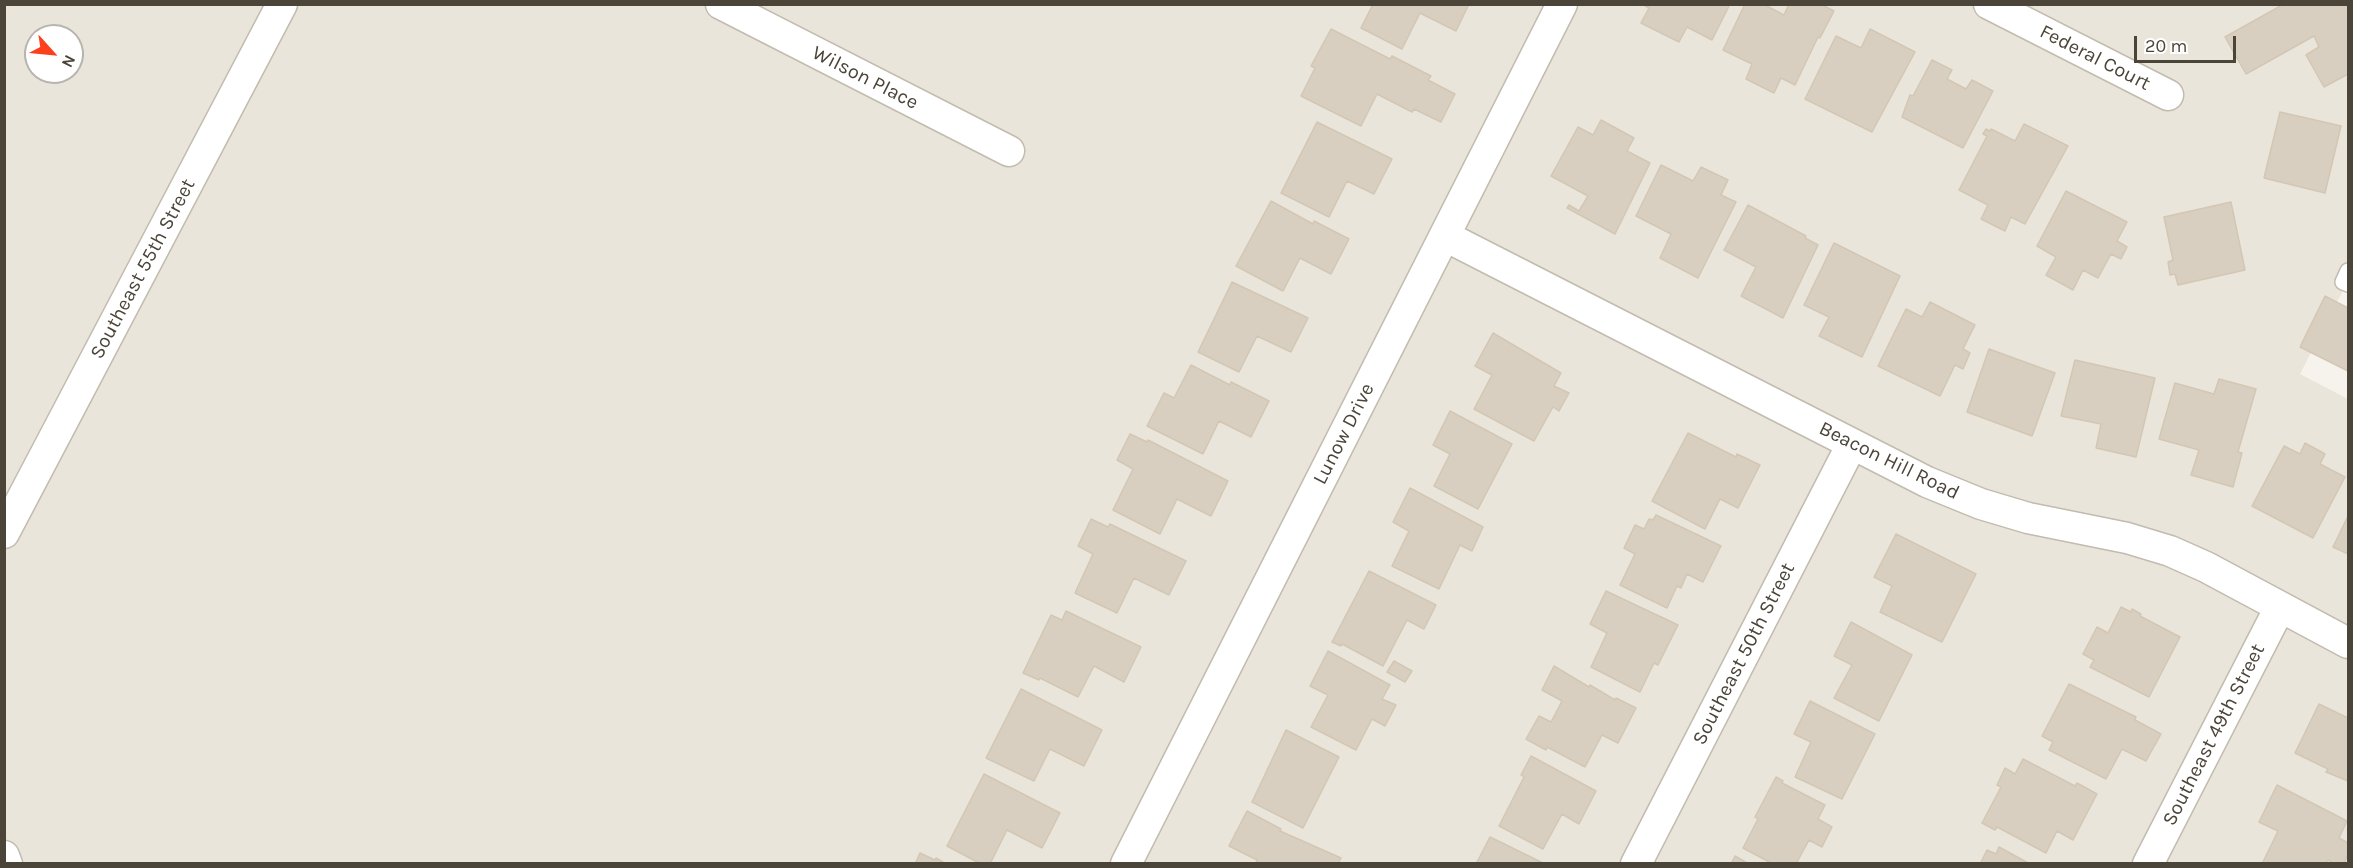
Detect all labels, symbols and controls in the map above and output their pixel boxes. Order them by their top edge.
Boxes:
street label: Federal Court [2036,20,2154,96]
north arrow [24,24,84,84]
scale bar [2137,24,2239,62]
text: 20 m [2145,35,2187,57]
street label: Wilson Place [808,41,922,115]
text: N [58,52,80,71]
street label: Southeast 55th Street [85,175,201,363]
street label: Lunow Drive [1308,379,1380,489]
street label: Beacon Hill Road [1815,417,1963,505]
street label: Southeast 50th Street [1688,559,1800,749]
street label: Southeast 49th Street [2158,640,2270,830]

